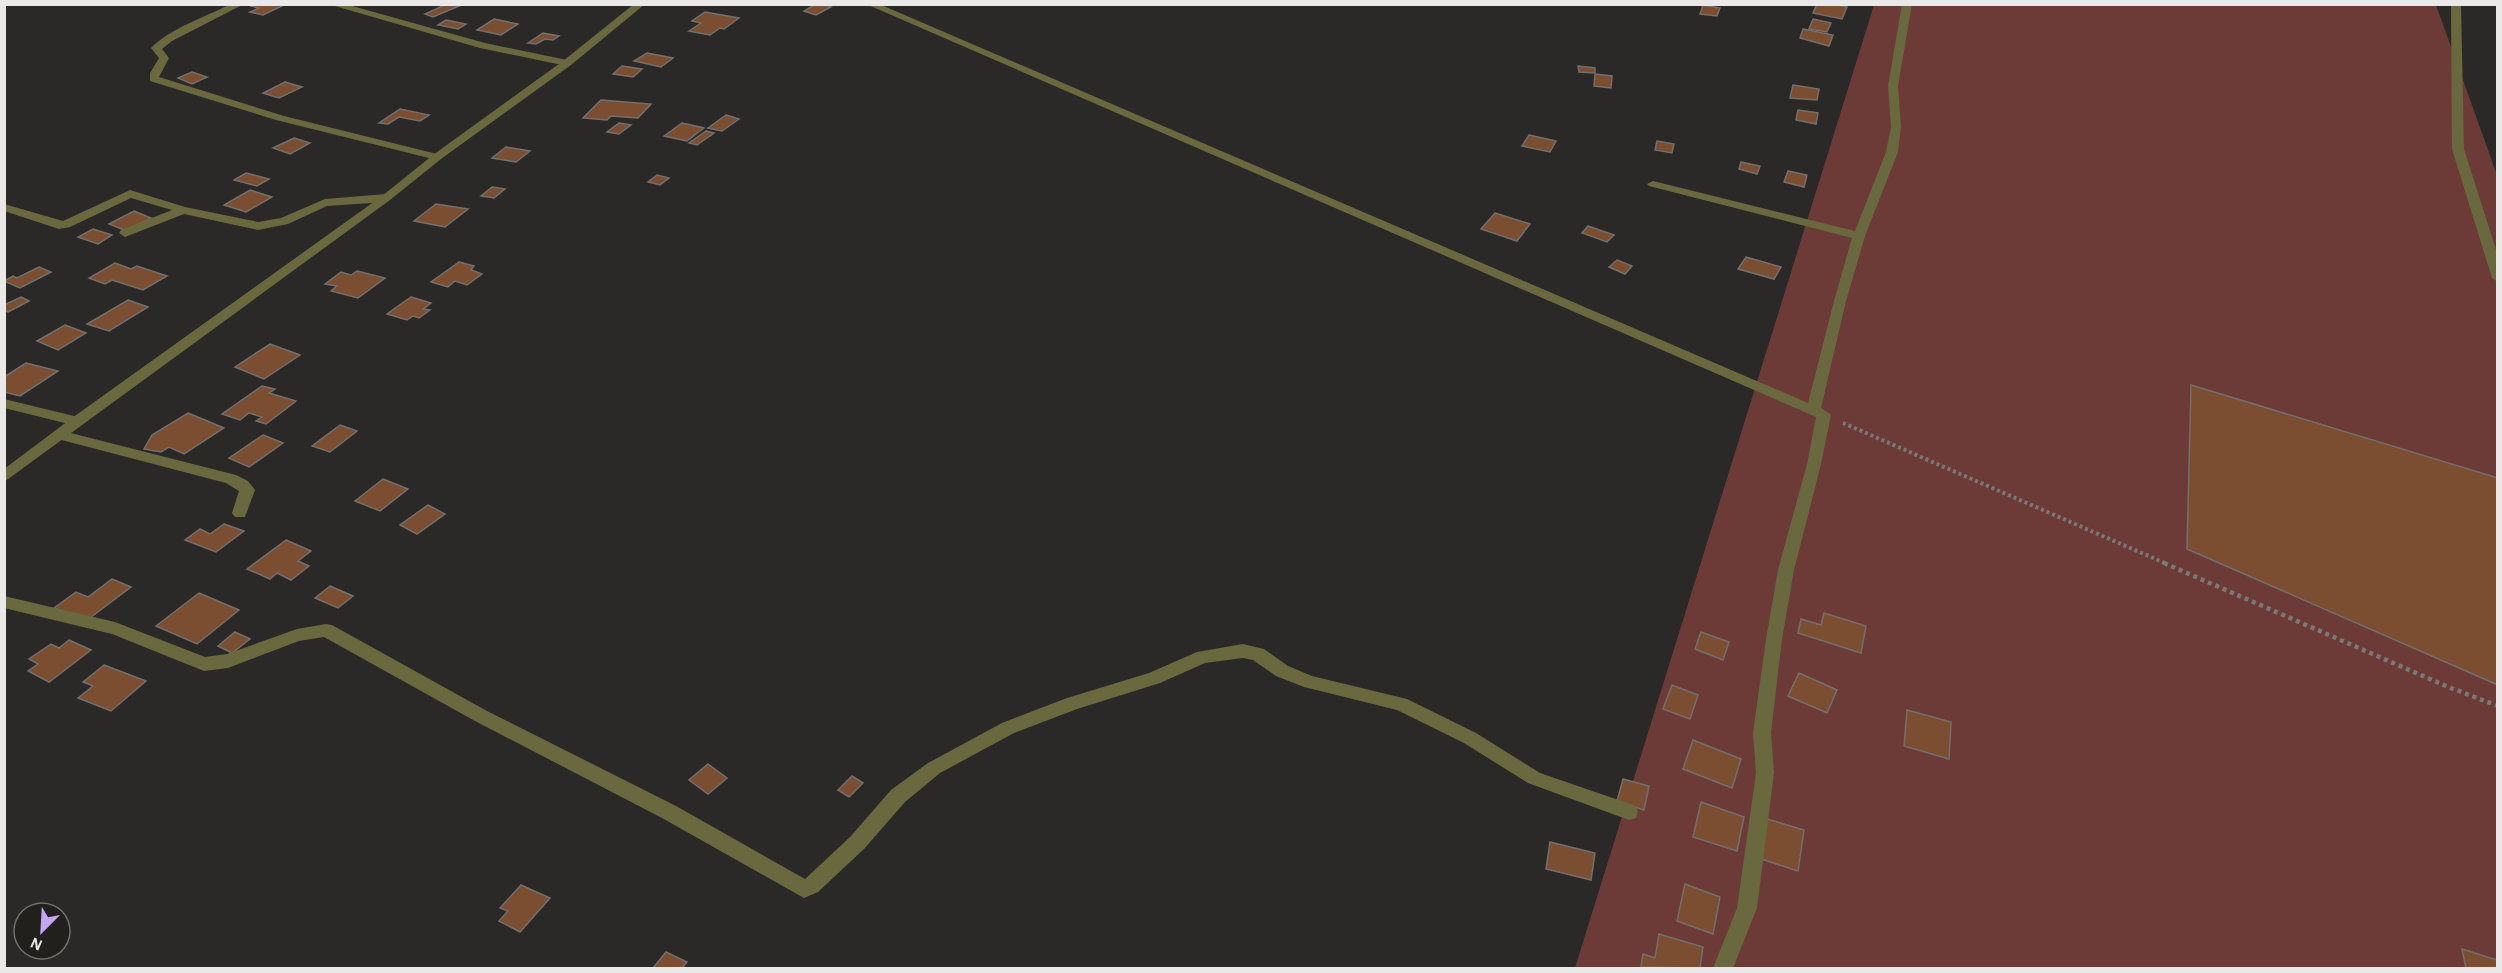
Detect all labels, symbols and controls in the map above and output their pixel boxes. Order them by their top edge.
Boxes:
north arrow [12,901,72,961]
text: N [28,934,45,953]

